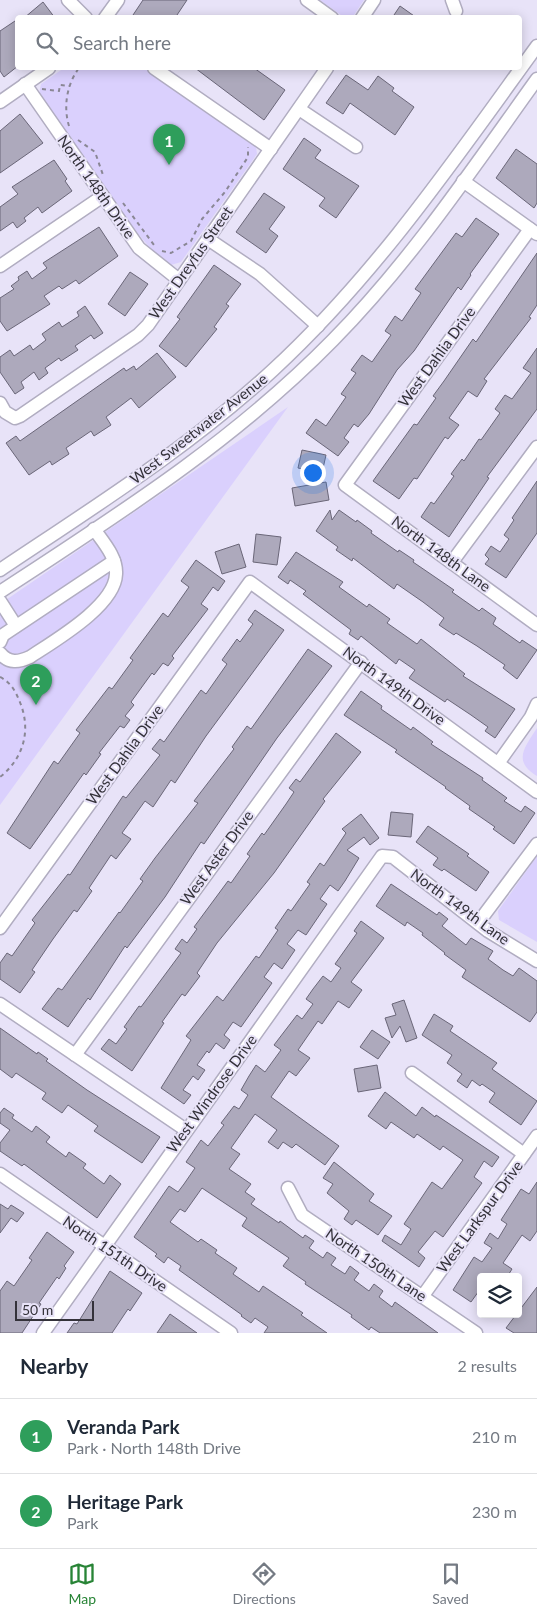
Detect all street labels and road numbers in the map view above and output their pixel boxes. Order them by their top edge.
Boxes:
street label: North 148th Drive [54,131,139,242]
street label: West Dreyfus Street [144,202,236,322]
street label: West Dahlia Drive [394,303,479,410]
street label: West Sweetwater Avenue [126,369,271,487]
street label: North 148th Lane [389,511,495,595]
street label: North 149th Drive [340,642,449,728]
street label: West Dahlia Drive [82,701,167,808]
street label: West Aster Drive [176,807,257,908]
street label: North 149th Lane [408,864,514,948]
street label: West Windrose Drive [162,1031,260,1156]
street label: West Larkspur Drive [432,1157,526,1276]
street label: North 151th Drive [60,1212,171,1295]
street label: North 150th Lane [323,1224,431,1305]

